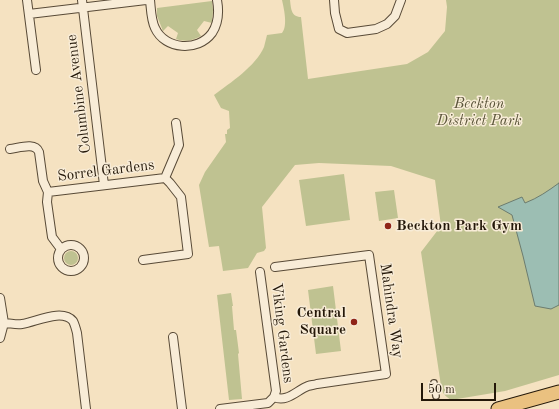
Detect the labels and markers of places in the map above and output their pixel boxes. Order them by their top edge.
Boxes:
place label: Beckton Park Gym [396,217,522,235]
marker: Beckton Park Gym [383,221,393,231]
place label: Central Square [296,304,346,339]
marker: Central Square [349,317,359,327]

